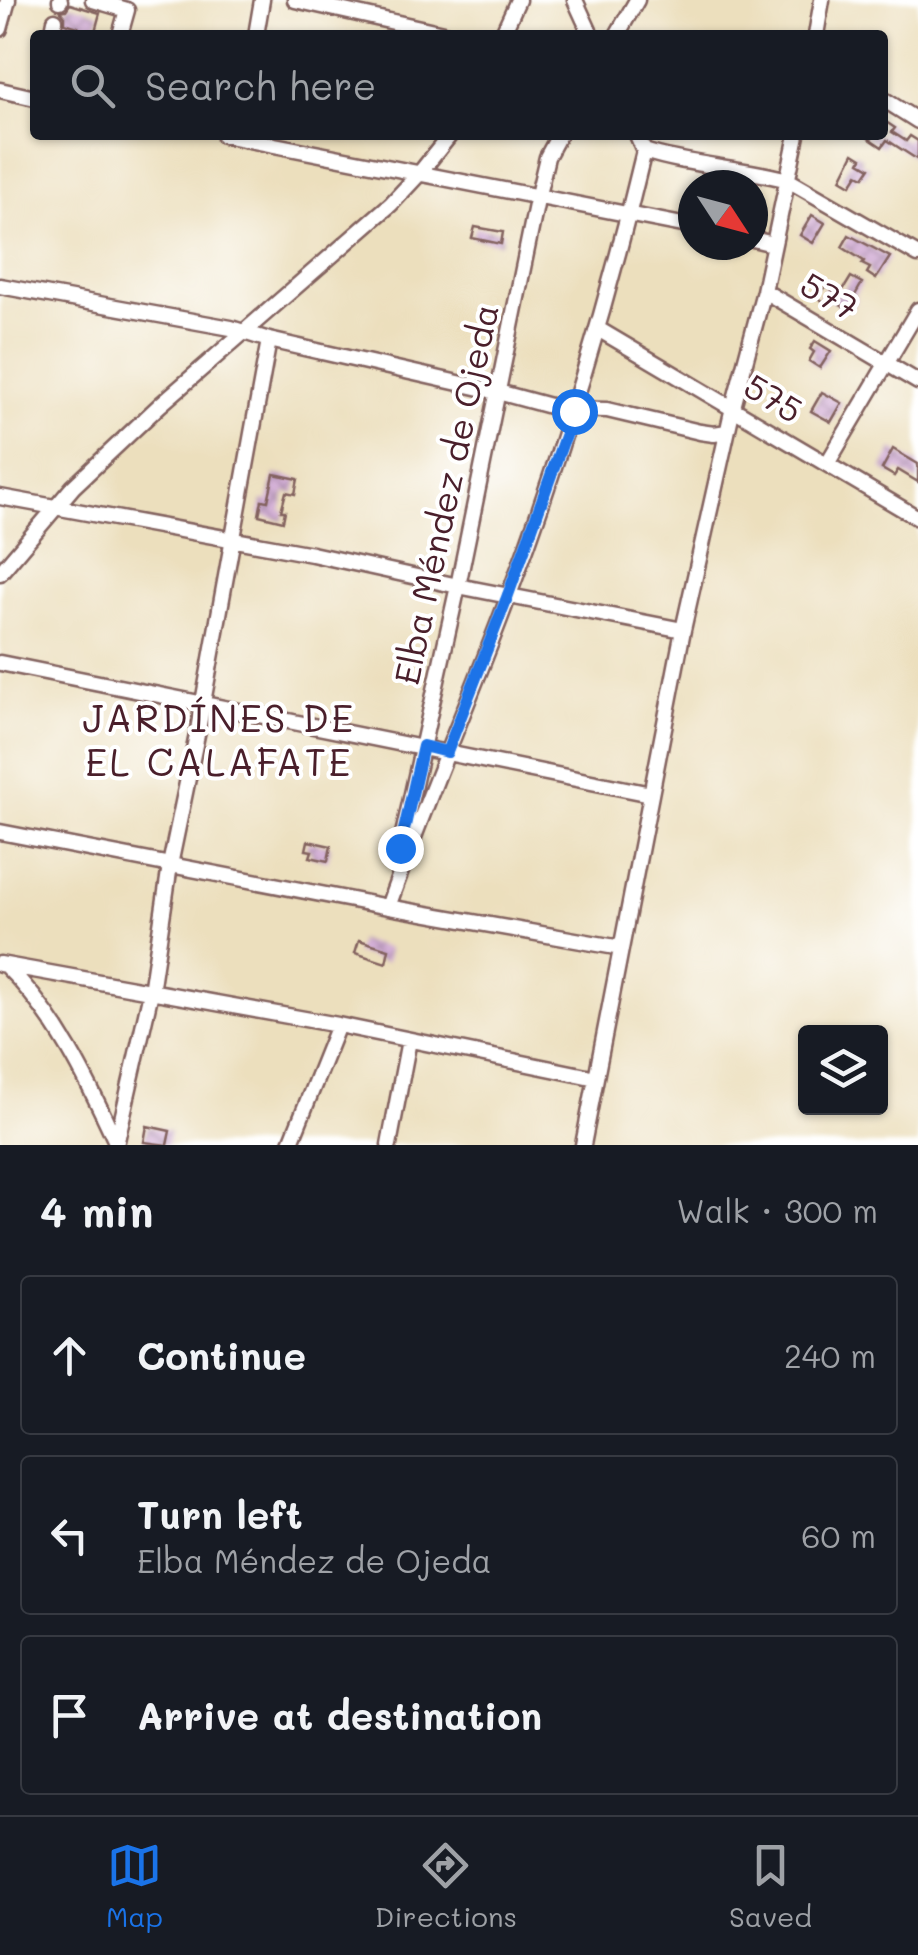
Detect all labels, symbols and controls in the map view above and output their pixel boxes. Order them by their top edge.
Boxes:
search box [30,30,888,140]
icon: search [65,58,120,113]
text: Search here [145,60,376,110]
north arrow [678,170,768,260]
street label: 577 [793,260,867,330]
street label: Elba Méndez de Ojeda [382,300,508,688]
street label: 575 [736,362,812,432]
route start [552,389,598,435]
district label: JARDÍNES DE EL CALAFATE [82,692,356,786]
route end [378,826,424,872]
map controls [798,1025,888,1115]
button: layers [798,1025,888,1115]
text: 4 min [40,1183,153,1238]
text: Walk · 300 m [677,1189,878,1231]
icon: ahead [42,1328,97,1383]
text: Continue [137,1330,306,1380]
text: 240 m [784,1334,876,1376]
text: Turn left [137,1489,303,1539]
icon: left [42,1508,97,1563]
text: 60 m [801,1514,876,1556]
text: Elba Méndez de Ojeda [137,1539,492,1581]
icon: arrive [42,1688,97,1743]
text: Arrive at destination [137,1690,542,1740]
tab: Map [106,1838,163,1934]
tab: Directions [375,1838,517,1934]
tab: Saved [729,1838,812,1934]

